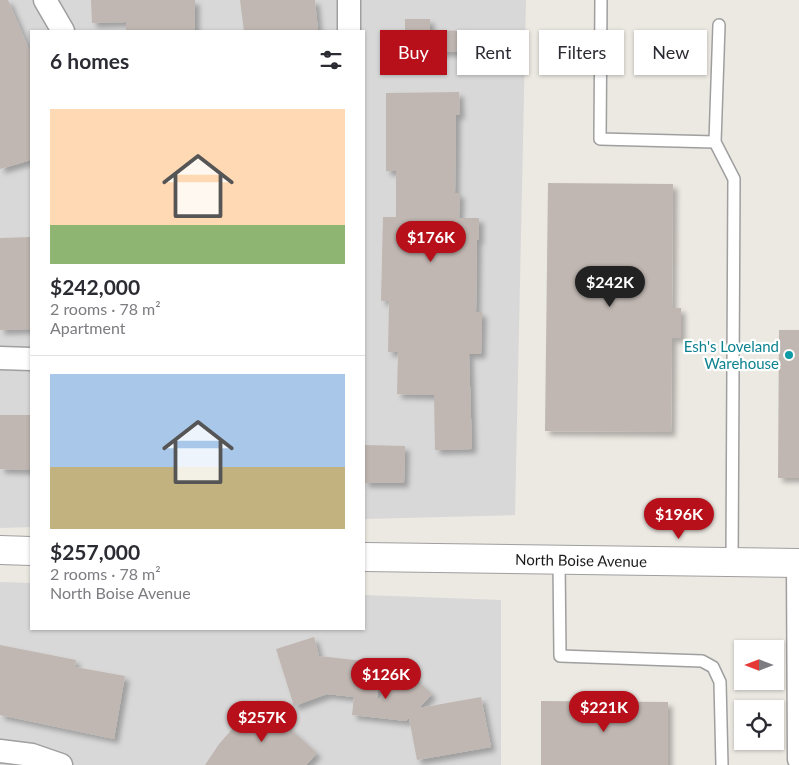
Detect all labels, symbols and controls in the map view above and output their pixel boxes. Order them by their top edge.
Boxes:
chip: Buy [380,30,447,75]
chip: Rent [457,30,529,75]
chip: Filters [539,30,624,75]
chip: New [634,30,707,75]
icon: filters [317,46,345,74]
text: 6 homes [50,48,129,73]
icon: home [153,141,243,231]
pin: $176K [396,220,466,263]
text: $176K [407,227,455,246]
pin: $242K [575,266,645,308]
text: $242K [586,272,634,291]
text: $242,000 [50,274,140,299]
text: 2 rooms · 78 m² [50,299,161,318]
text: Apartment [50,318,125,337]
place label: Esh's Loveland Warehouse [684,337,779,372]
marker: Esh's Loveland Warehouse [783,349,795,361]
icon: home [153,407,243,497]
pin: $196K [644,498,714,540]
text: $196K [655,504,703,523]
text: $257,000 [50,539,140,564]
street label: North Boise Avenue [515,550,647,570]
text: 2 rooms · 78 m² [50,564,161,583]
text: North Boise Avenue [50,583,191,602]
north arrow [734,640,784,690]
map controls [734,640,784,750]
pin: $126K [351,658,421,700]
text: $126K [362,664,410,683]
pin: $221K [569,690,639,733]
text: $221K [580,697,628,716]
pin: $257K [227,700,297,743]
button: locate [734,700,784,750]
text: $257K [238,707,286,726]

